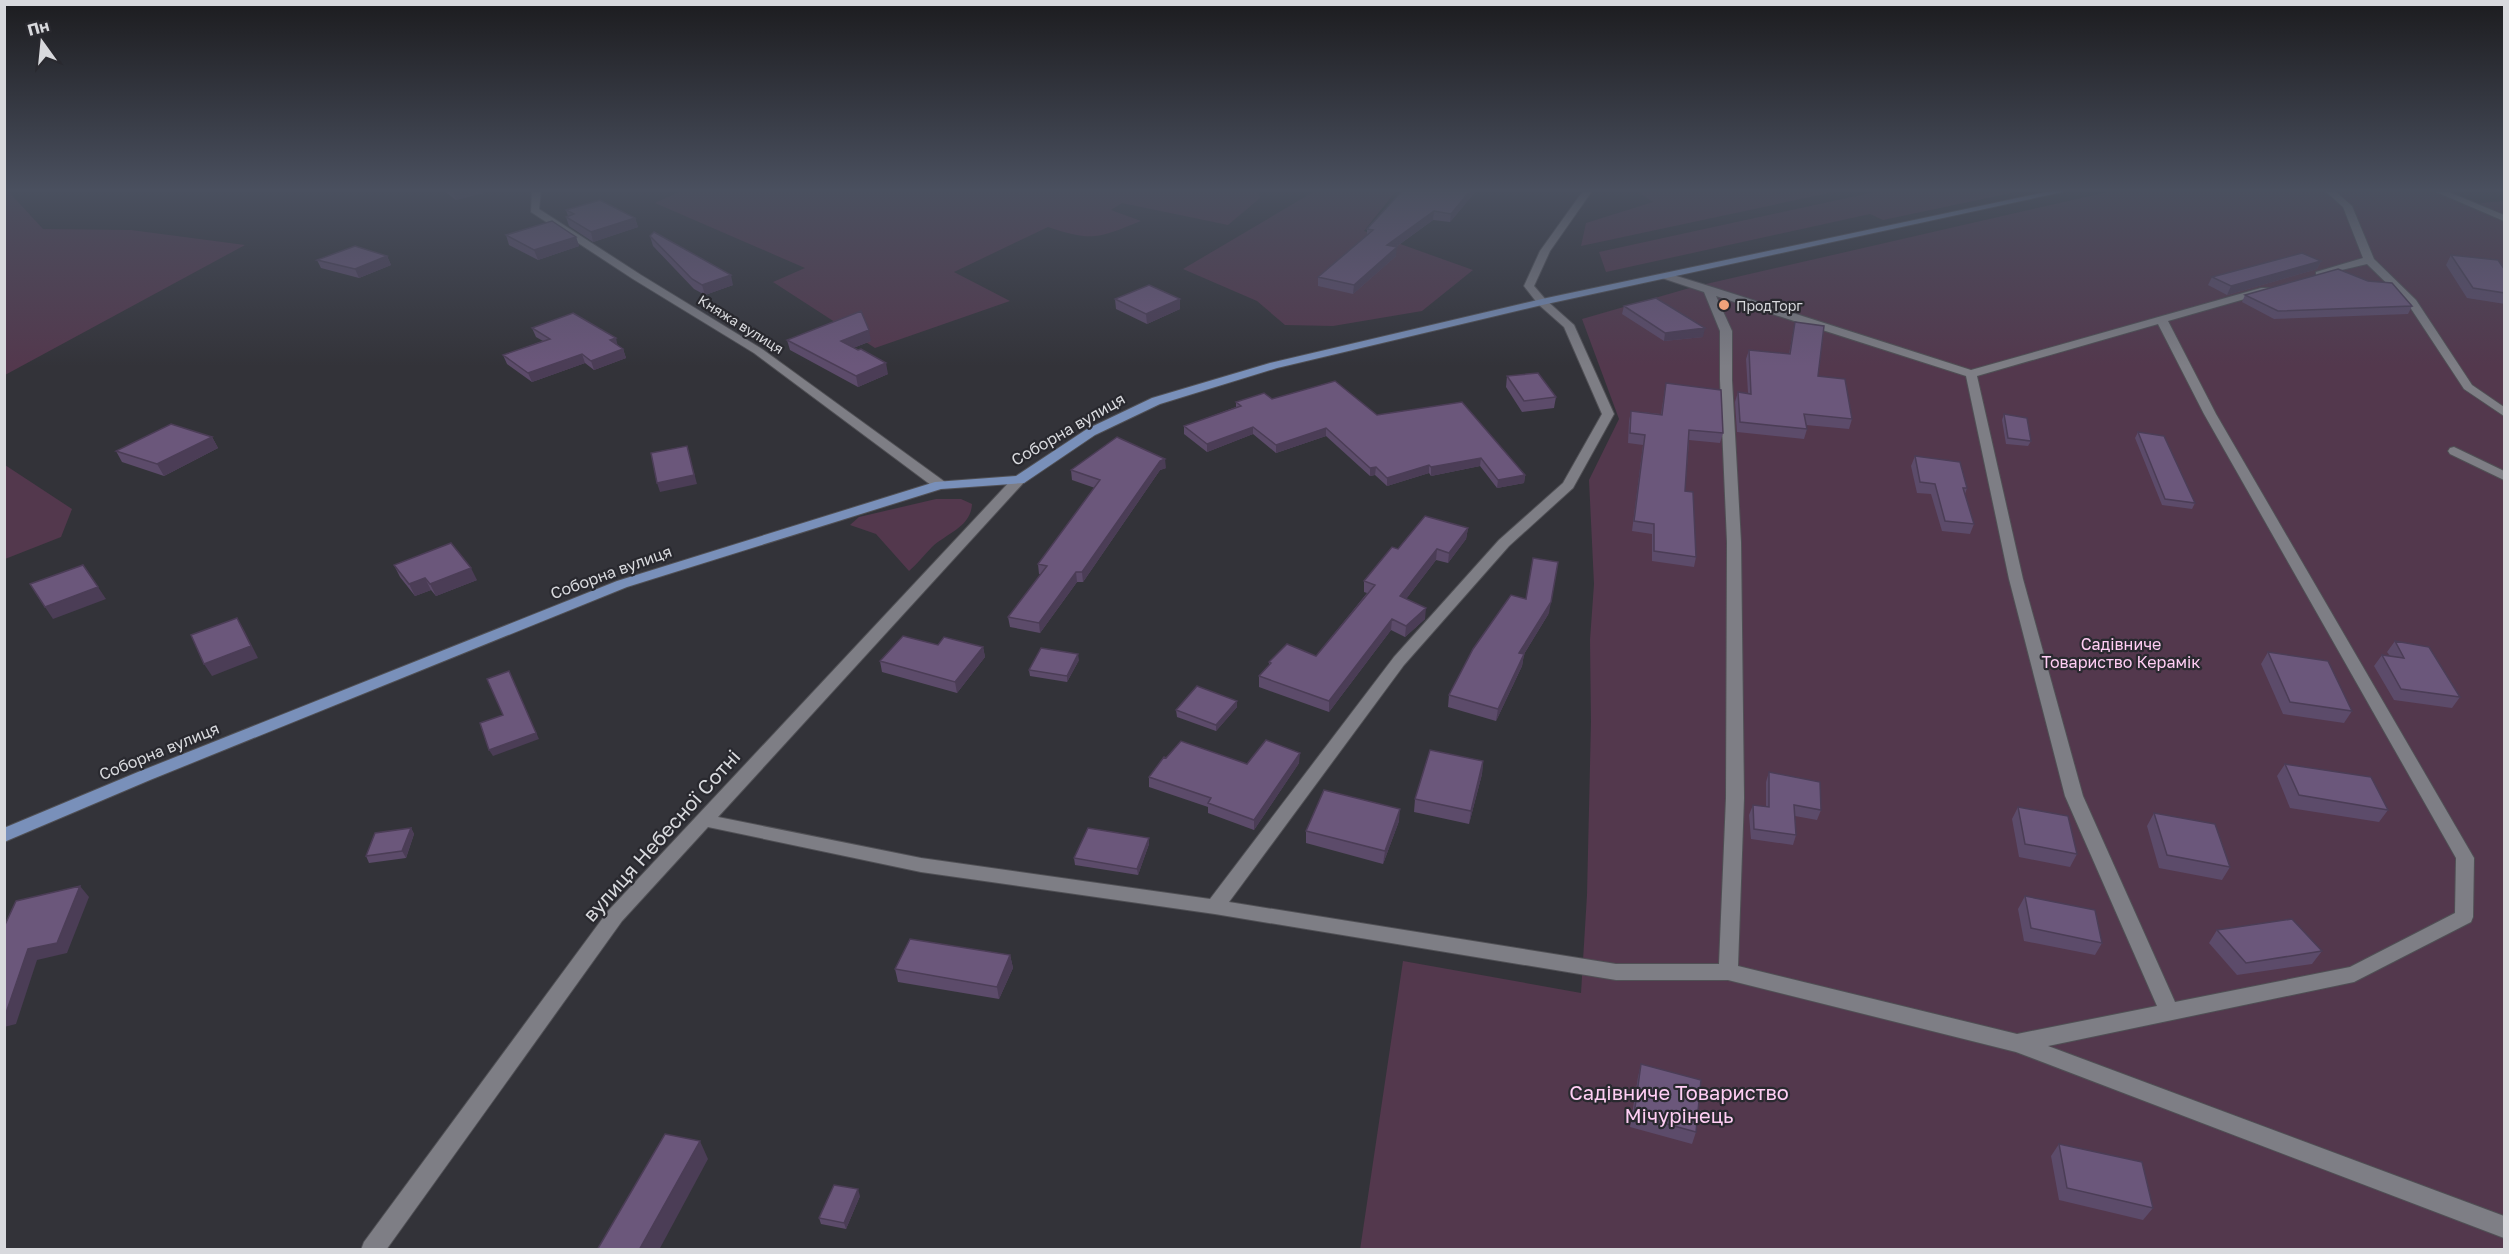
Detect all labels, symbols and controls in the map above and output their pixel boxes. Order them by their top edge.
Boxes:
north arrow [12,12,72,72]
text: Пн [25,15,51,40]
street label: Княжа вулиця [695,291,787,357]
place label: ПродТорг [1736,297,1803,314]
marker: ПродТорг [1717,298,1731,312]
street label: Соборна вулиця [1008,388,1128,470]
street label: Соборна вулиця [547,541,675,603]
park label: Садівниче Товариство Керамік [2041,634,2201,672]
street label: Соборна вулиця [96,718,222,784]
street label: вулиця Небесної Сотні [577,744,745,926]
park label: Садівниче Товариство Мічурінець [1569,1080,1789,1127]

